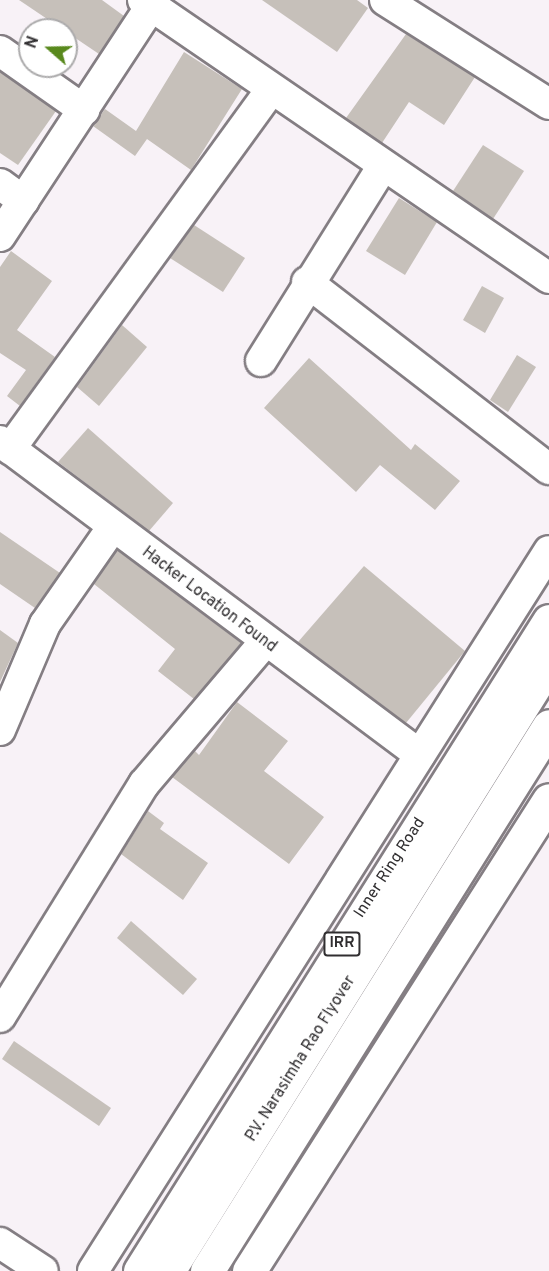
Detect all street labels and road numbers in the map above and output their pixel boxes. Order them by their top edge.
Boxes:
street label: Hacker Location Found [138,543,280,657]
street label: Inner Ring Road [350,814,430,922]
road number: IRR [322,932,362,956]
street label: P.V. Narasimha Rao Flyover [242,973,360,1145]

